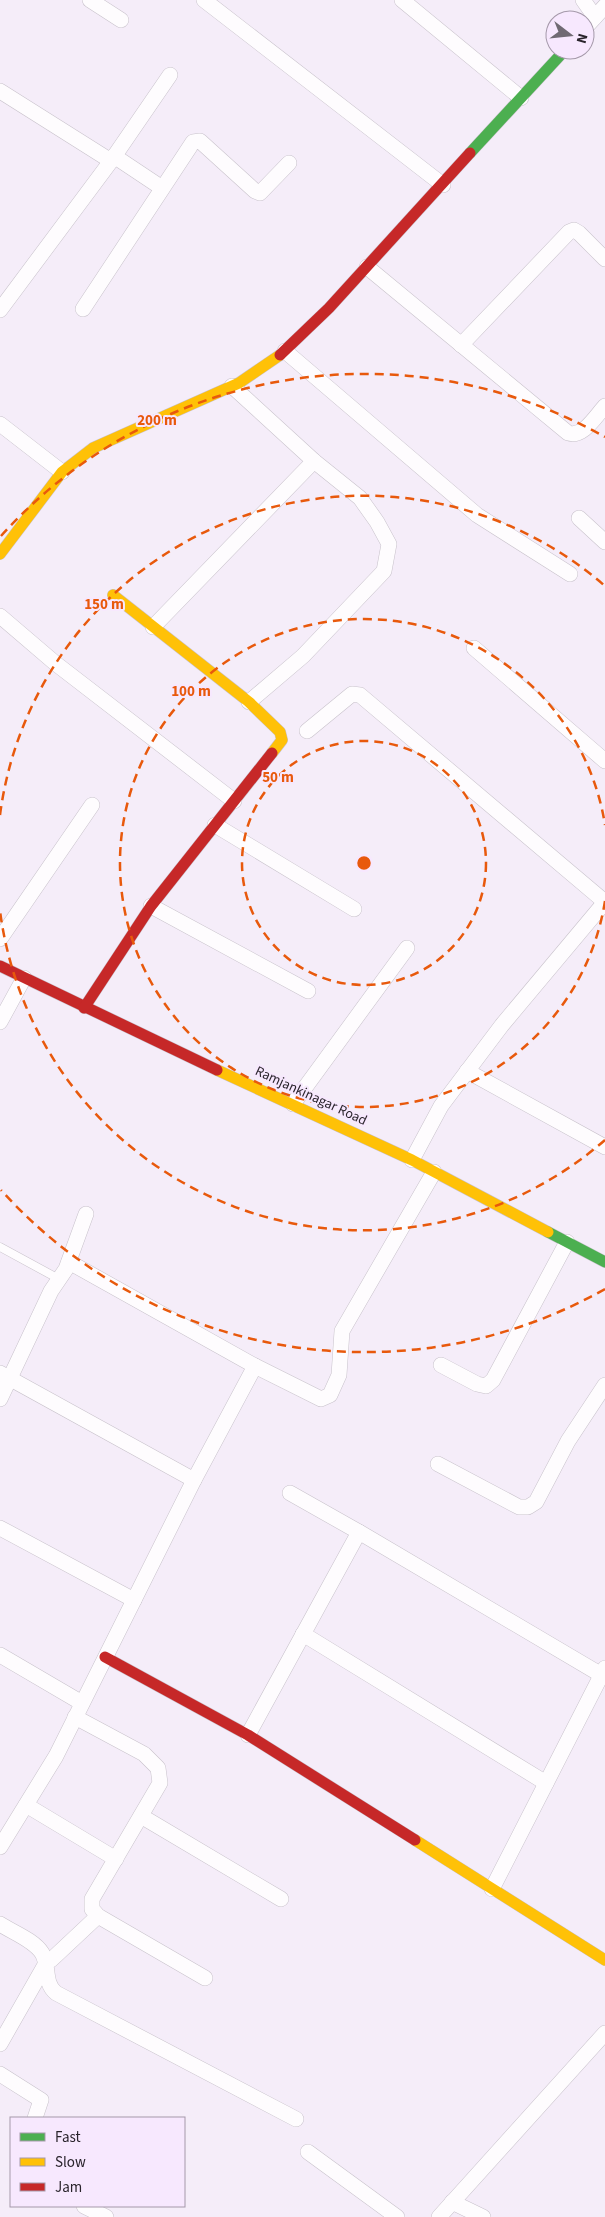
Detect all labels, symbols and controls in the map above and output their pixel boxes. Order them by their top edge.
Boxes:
north arrow [545,10,595,60]
text: N [571,31,592,46]
text: 200 m [137,410,177,431]
text: 150 m [84,594,124,615]
text: 100 m [171,681,211,702]
text: 50 m [262,767,294,788]
centre of rings [355,854,373,872]
street label: Ramjankinagar Road [252,1061,370,1131]
legend [10,2117,185,2207]
text: Fast [55,2127,81,2148]
text: Slow [55,2152,86,2173]
text: Jam [55,2177,82,2198]

